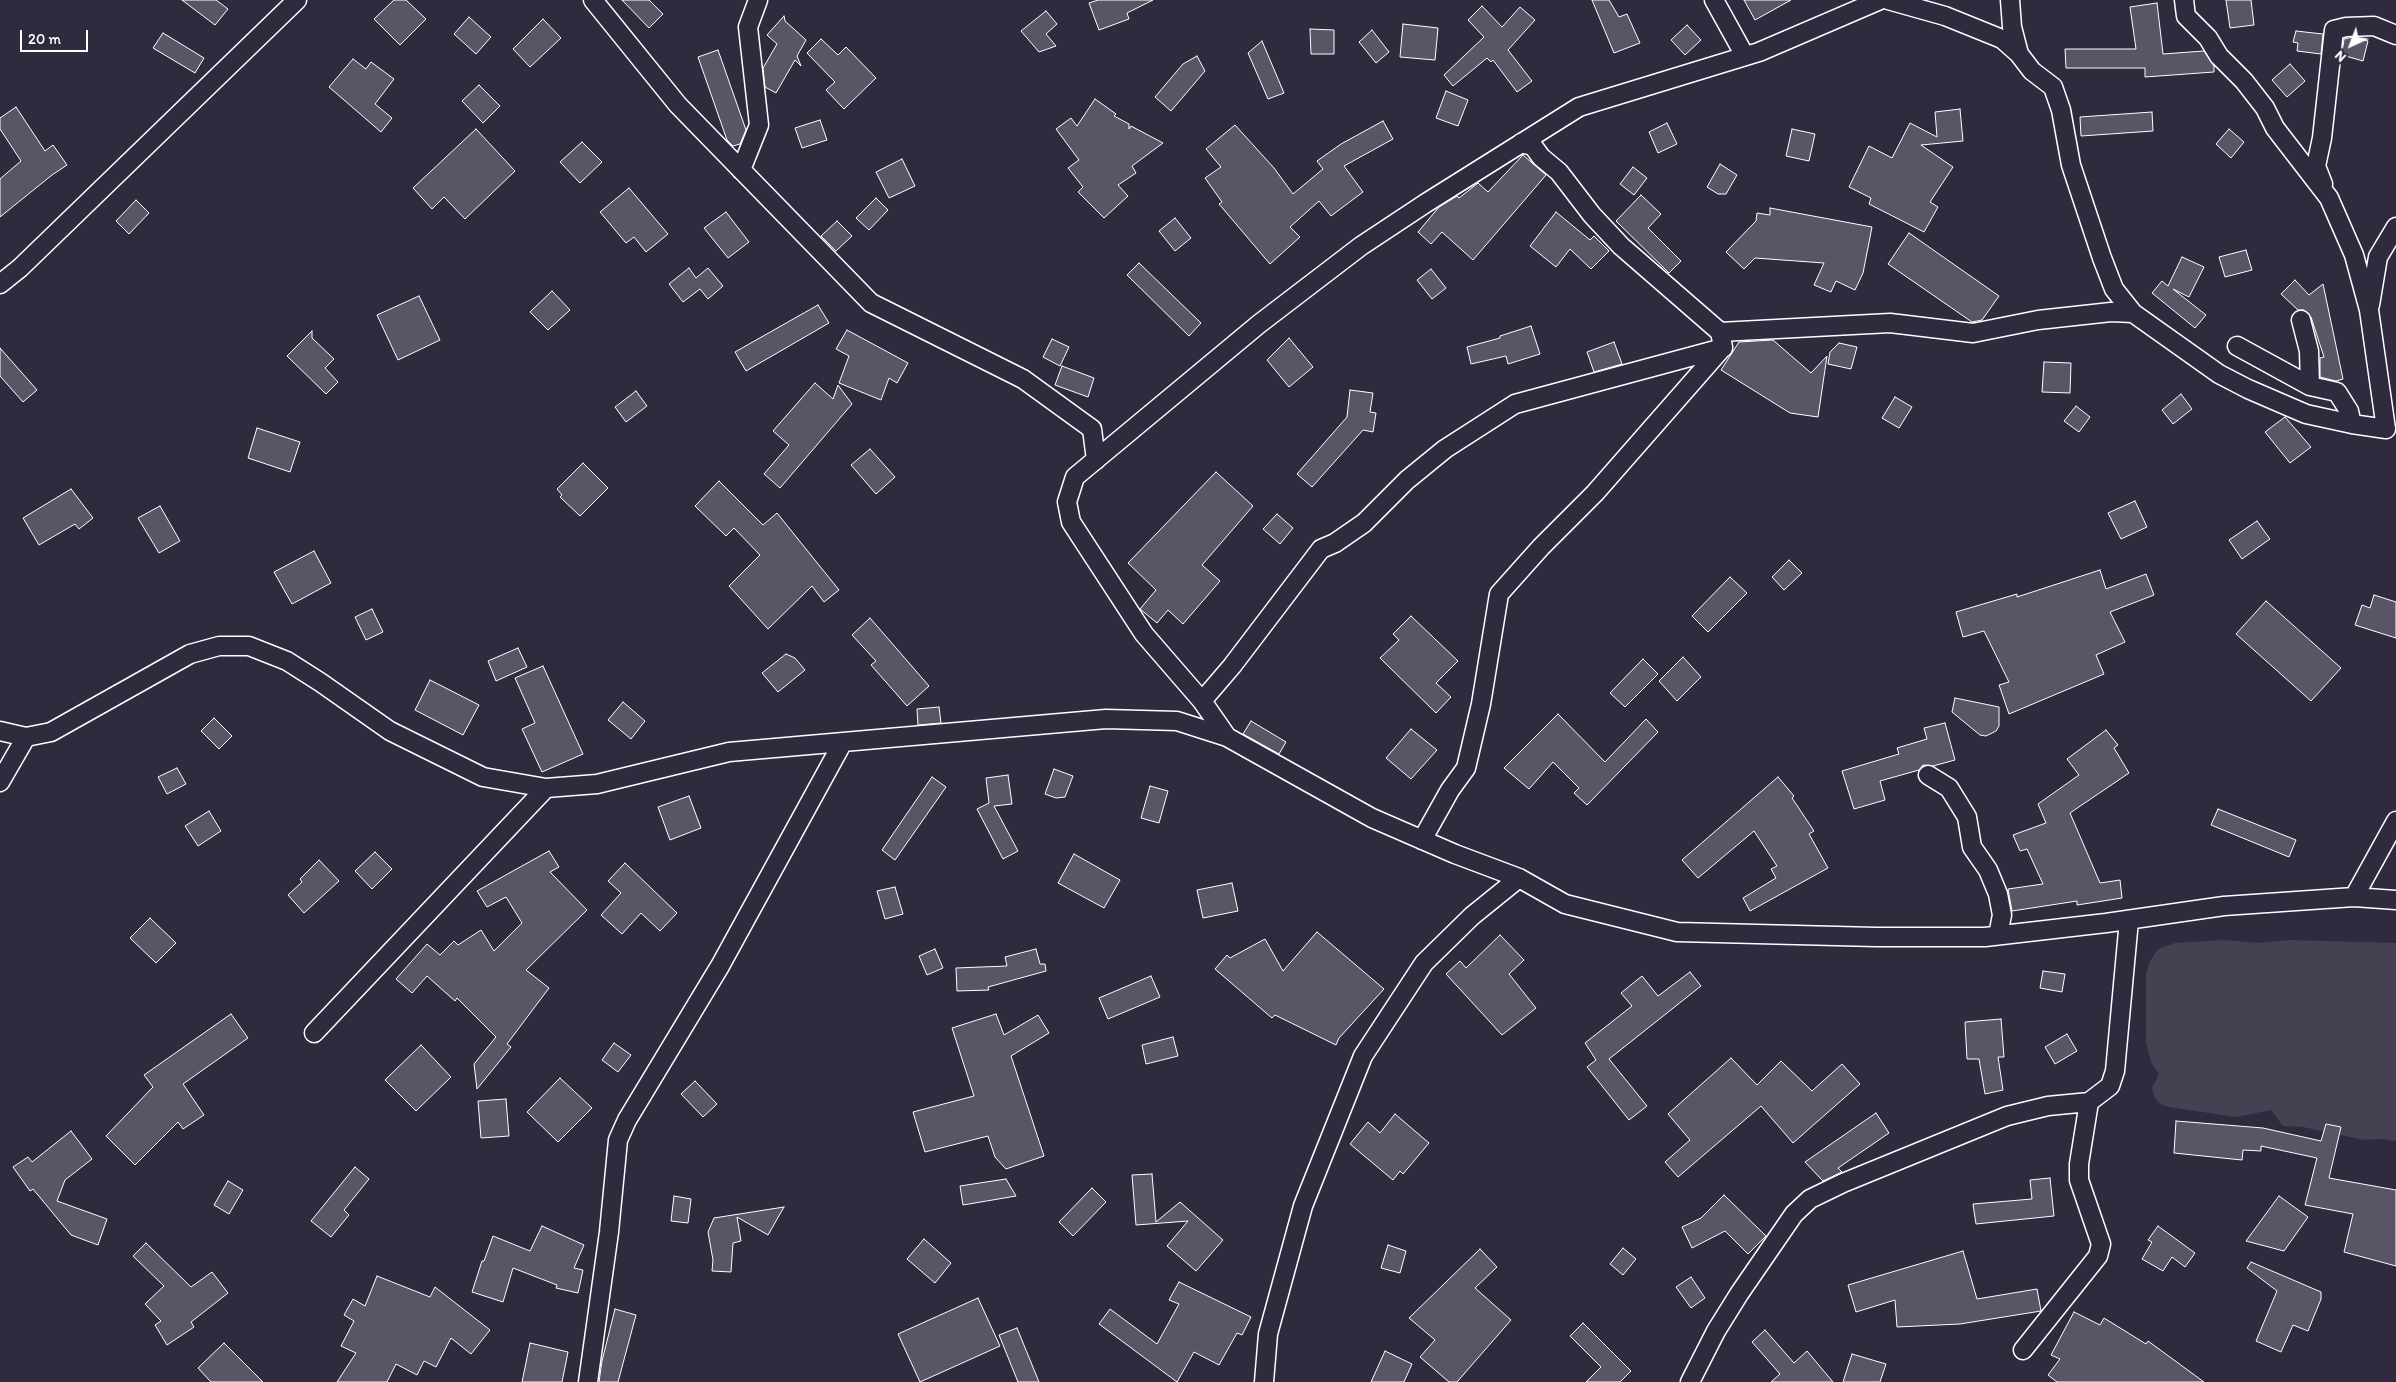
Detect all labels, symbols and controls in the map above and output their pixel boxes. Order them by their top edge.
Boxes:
scale bar [22,20,90,52]
north arrow [2326,20,2376,70]
text: 20 m [28,30,61,48]
text: N [2331,47,2350,66]

